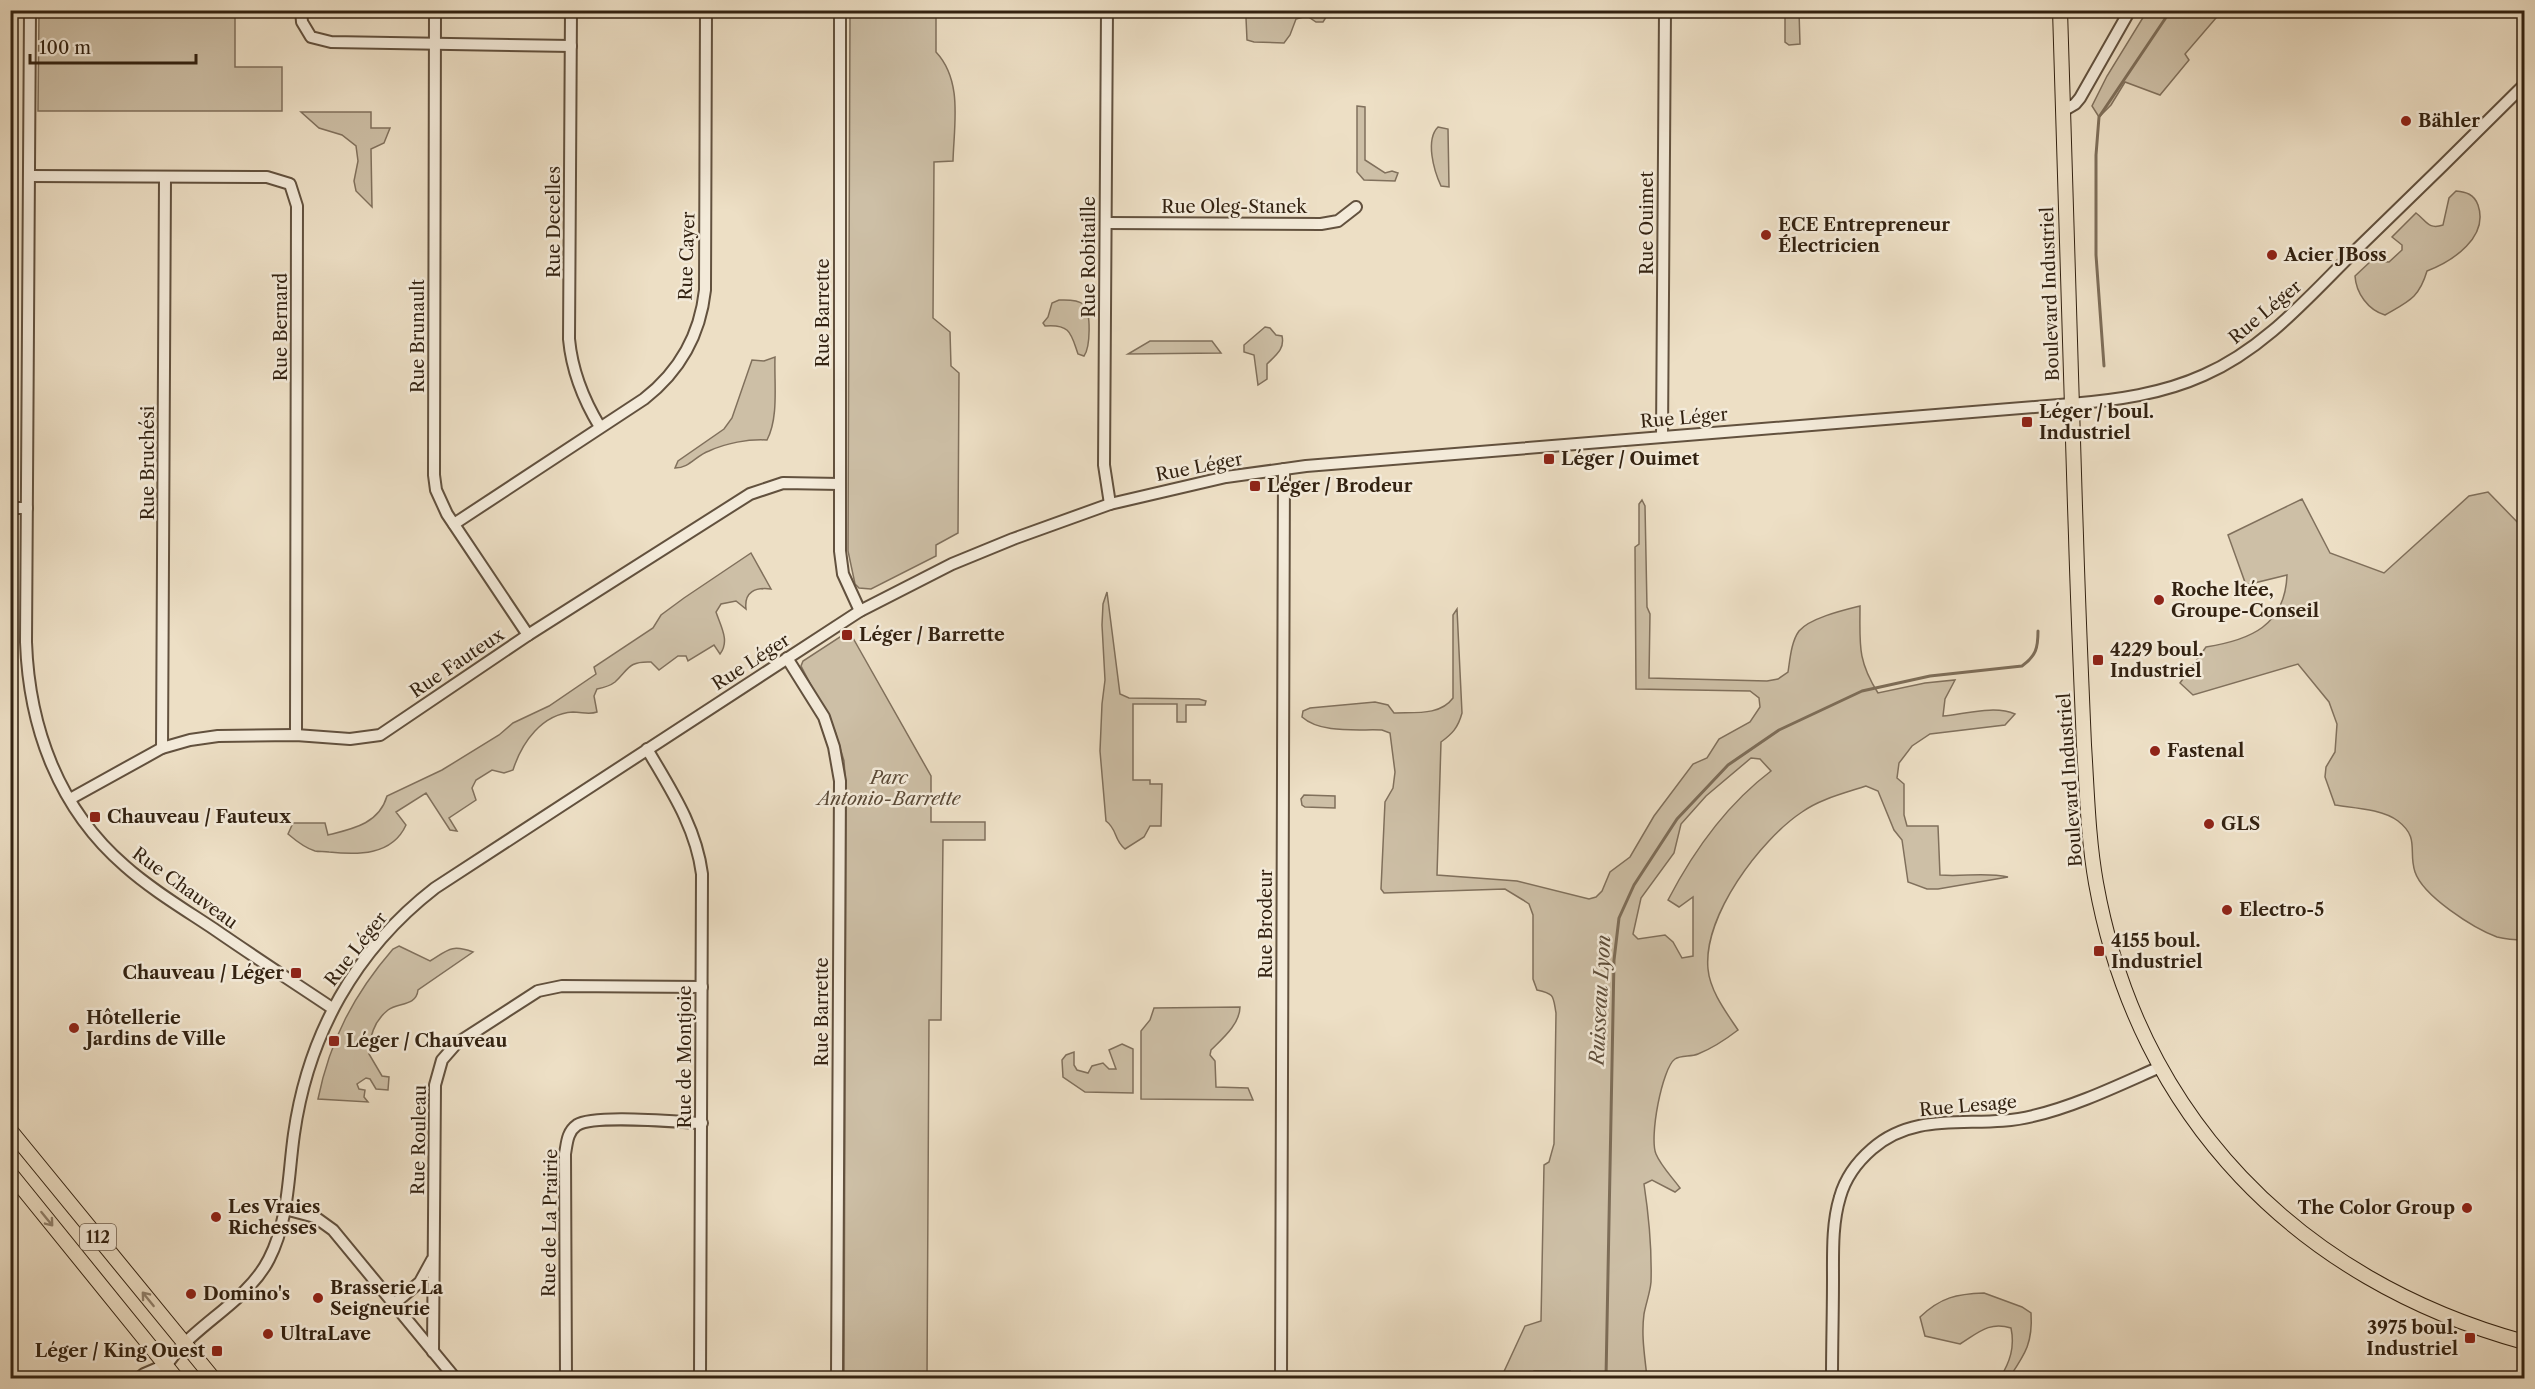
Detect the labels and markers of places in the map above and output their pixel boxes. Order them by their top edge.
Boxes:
place label: Bähler [2418,110,2480,132]
marker: Bähler [2399,114,2413,128]
place label: ECE Entrepreneur Électricien [1778,214,1950,257]
marker: ECE Entrepreneur Électricien [1759,228,1773,242]
place label: Acier JBoss [2283,244,2387,266]
marker: Acier JBoss [2265,248,2279,262]
place label: Léger / boul. Industriel [2039,401,2154,444]
marker: Léger / boul. Industriel [2020,415,2034,429]
place label: Léger / Ouimet [1561,448,1700,470]
marker: Léger / Ouimet [1542,452,1556,466]
place label: Léger / Brodeur [1267,475,1413,497]
marker: Léger / Brodeur [1248,479,1262,493]
place label: Roche ltée, Groupe-Conseil [2171,579,2319,622]
marker: Roche ltée, Groupe-Conseil [2152,593,2166,607]
place label: Léger / Barrette [859,624,1005,646]
marker: Léger / Barrette [840,628,854,642]
place label: 4229 boul. Industriel [2110,639,2204,682]
marker: 4229 boul. Industriel [2091,653,2105,667]
place label: Fastenal [2167,740,2244,762]
marker: Fastenal [2148,744,2162,758]
place label: Chauveau / Fauteux [107,806,291,828]
marker: Chauveau / Fauteux [88,810,102,824]
place label: GLS [2221,813,2260,835]
marker: GLS [2202,817,2216,831]
place label: Electro-5 [2239,899,2324,921]
marker: Electro-5 [2220,903,2234,917]
place label: 4155 boul. Industriel [2111,930,2203,973]
marker: 4155 boul. Industriel [2092,944,2106,958]
place label: Chauveau / Léger [123,962,284,984]
marker: Chauveau / Léger [289,966,303,980]
place label: Hôtellerie Jardins de Ville [83,1007,226,1050]
marker: Hôtellerie Jardins de Ville [67,1021,81,1035]
place label: Léger / Chauveau [346,1030,507,1052]
marker: Léger / Chauveau [327,1034,341,1048]
place label: Les Vraies Richesses [228,1196,320,1239]
place label: The Color Group [2297,1197,2455,1219]
marker: The Color Group [2460,1201,2474,1215]
marker: Les Vraies Richesses [209,1210,223,1224]
place label: Brasserie La Seigneurie [330,1277,444,1320]
place label: Domino's [203,1283,290,1305]
marker: Domino's [184,1287,198,1301]
marker: Brasserie La Seigneurie [311,1291,325,1305]
place label: 3975 boul. Industriel [2366,1317,2458,1360]
place label: UltraLave [280,1323,371,1345]
marker: UltraLave [261,1327,275,1341]
marker: 3975 boul. Industriel [2463,1331,2477,1345]
place label: Léger / King Ouest [35,1340,206,1362]
marker: Léger / King Ouest [210,1344,224,1358]

